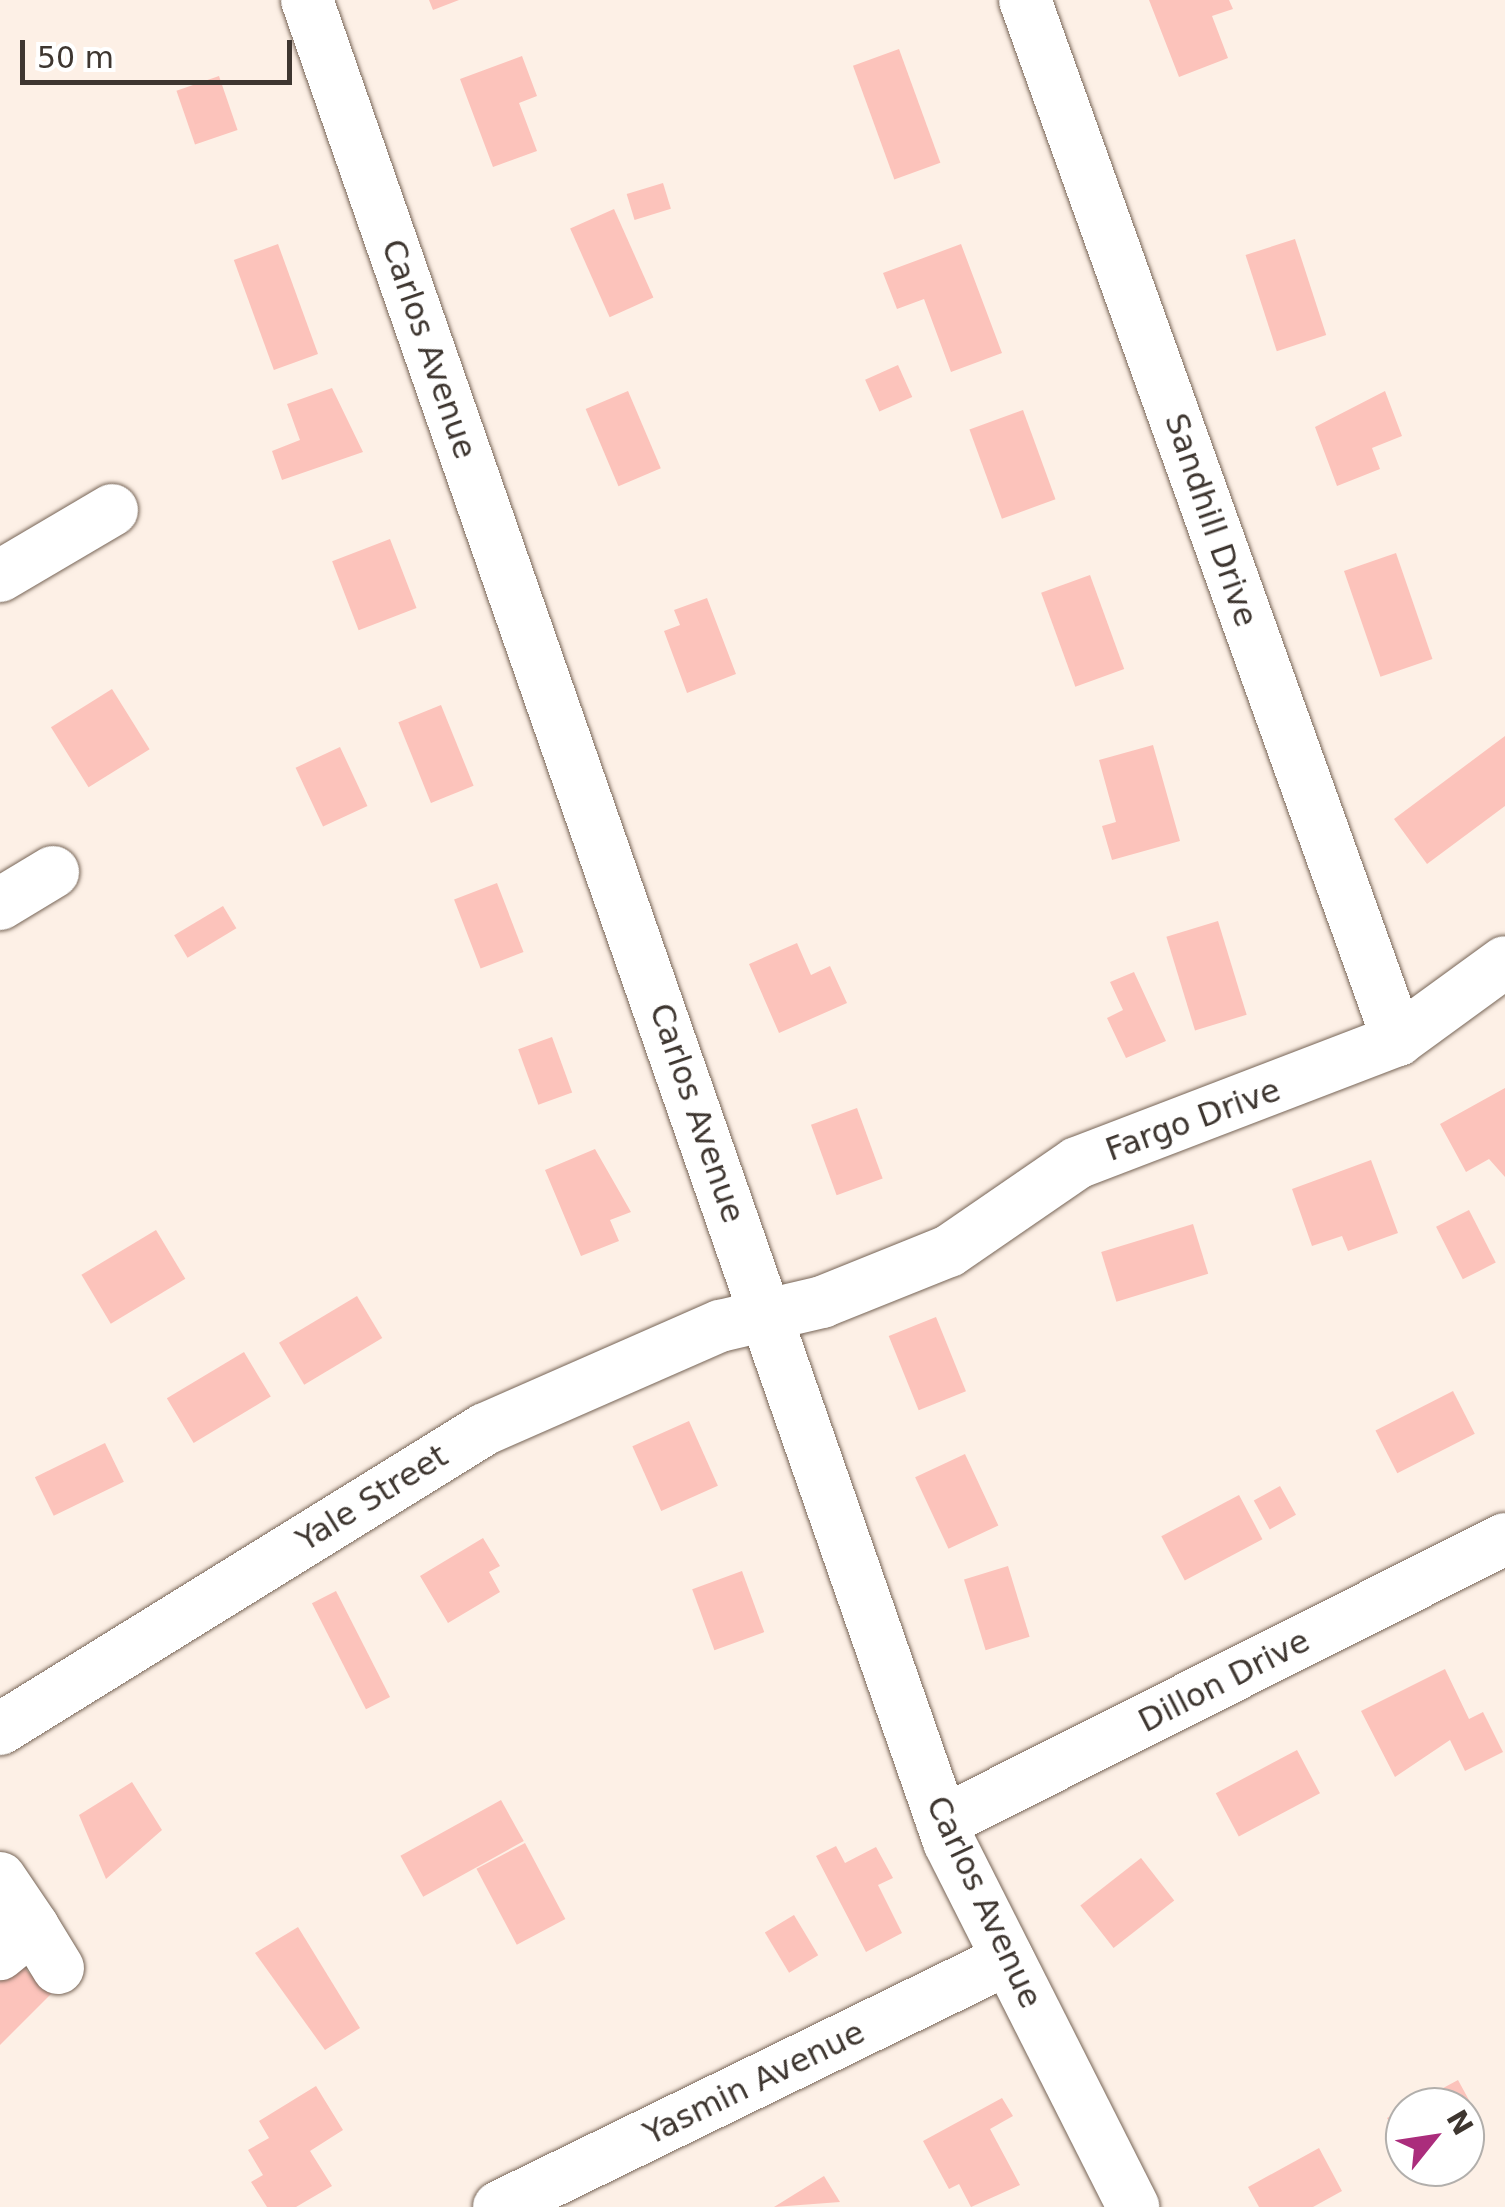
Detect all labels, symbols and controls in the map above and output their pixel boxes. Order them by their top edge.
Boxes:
scale bar [25,20,298,82]
text: 50 m [37,40,114,75]
street label: Carlos Avenue [374,234,484,464]
street label: Sandhill Drive [1157,408,1265,632]
street label: Carlos Avenue [642,998,752,1228]
street label: Fargo Drive [1100,1071,1286,1169]
street label: Yale Street [289,1436,455,1560]
street label: Dillon Drive [1132,1622,1316,1740]
street label: Carlos Avenue [918,1790,1050,2014]
street label: Yasmin Avenue [637,2013,871,2153]
north arrow [1385,2087,1485,2187]
text: N [1440,2104,1480,2141]

